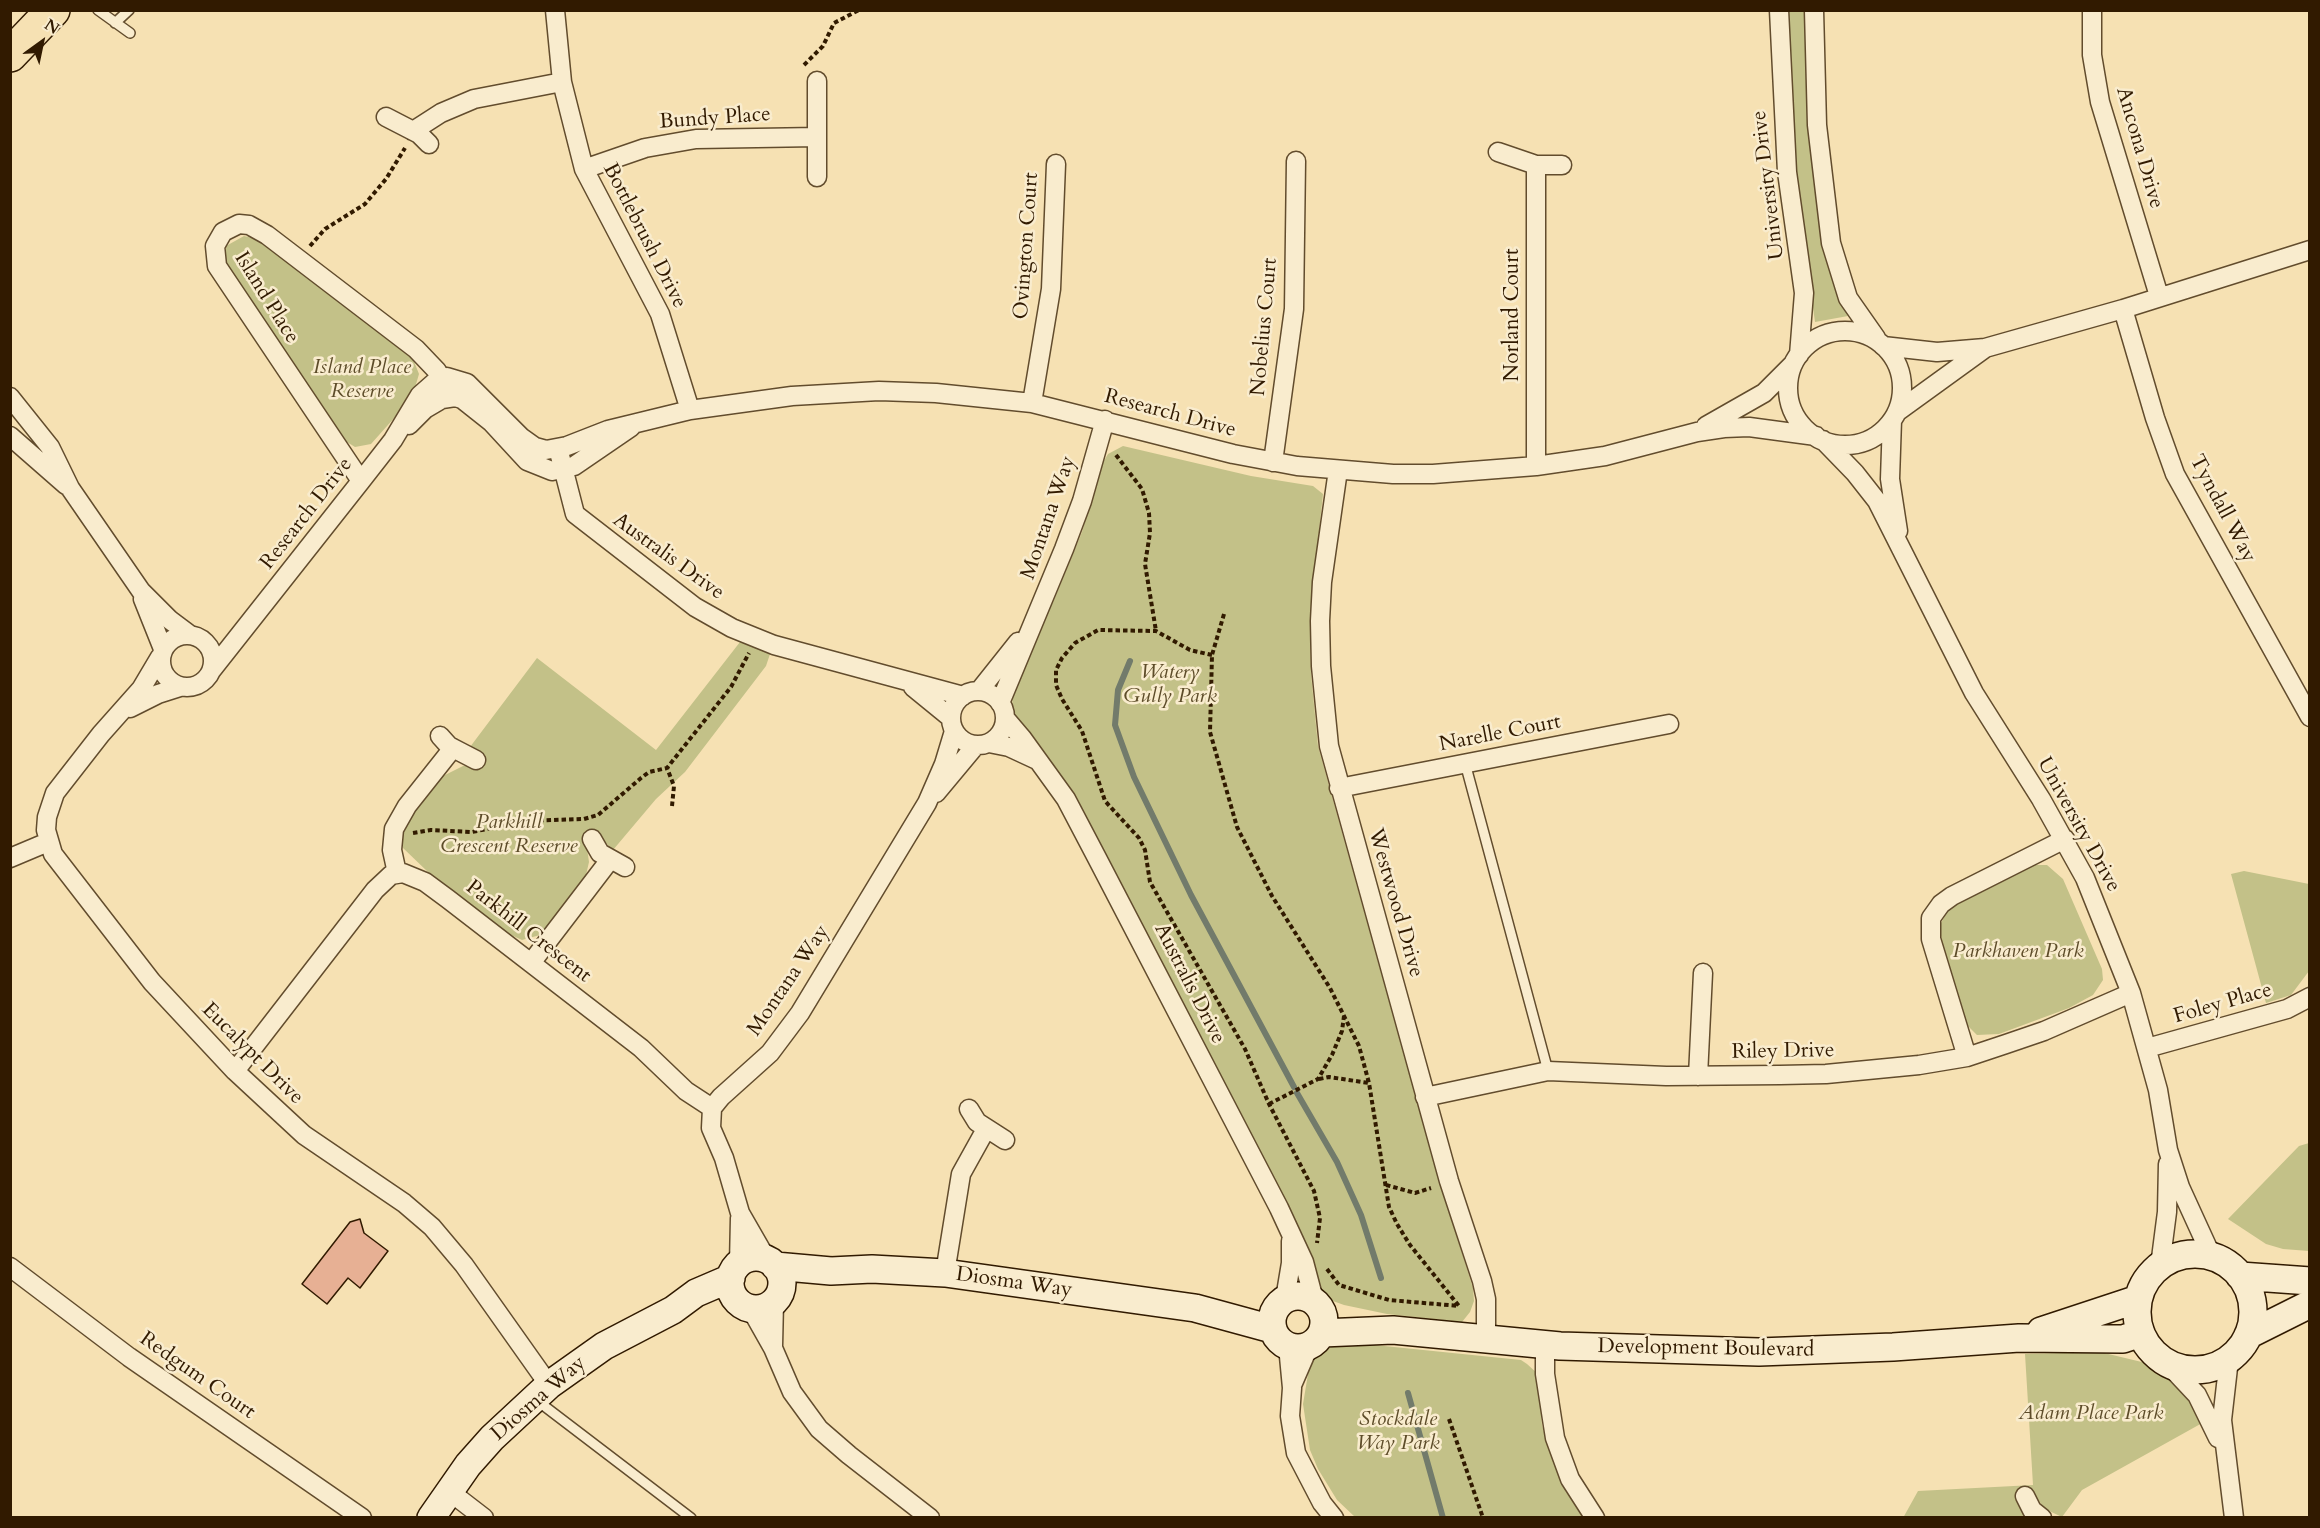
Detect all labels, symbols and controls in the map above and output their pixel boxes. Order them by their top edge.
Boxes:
north arrow [12,12,72,72]
text: N [40,14,64,40]
street label: Ancona Drive [2110,84,2168,212]
street label: Bundy Place [658,103,772,135]
street label: University Drive [1747,109,1791,261]
street label: Bottlebrush Drive [597,159,691,313]
street label: Ovington Court [1009,172,1045,320]
street label: Island Place [228,248,304,348]
street label: Norland Court [1500,248,1526,382]
street label: Nobelius Court [1246,257,1284,397]
park label: Island Place Reserve [313,355,411,405]
street label: Research Drive [1102,384,1238,444]
street label: Tyndall Way [2183,451,2261,567]
street label: Research Drive [256,453,358,575]
street label: Montana Way [1016,453,1082,583]
street label: Australis Drive [607,508,729,606]
park label: Watery Gully Park [1123,660,1217,710]
street label: Narelle Court [1437,710,1563,758]
street label: University Drive [2031,753,2125,897]
park label: Parkhill Crescent Reserve [440,810,578,860]
street label: Westwood Drive [1362,826,1428,980]
street label: Parkhill Crescent [460,875,596,989]
street label: Australis Drive [1148,920,1230,1048]
street label: Montana Way [743,921,835,1041]
park label: Parkhaven Park [1952,939,2084,965]
street label: Foley Place [2171,978,2275,1030]
street label: Eucalypt Drive [196,998,308,1110]
street label: Riley Drive [1731,1039,1835,1065]
street label: Diosma Way [954,1262,1074,1304]
street label: Redgum Court [134,1327,260,1425]
street label: Development Boulevard [1597,1335,1815,1363]
street label: Diosma Way [487,1351,591,1447]
park label: Adam Place Park [2019,1401,2163,1427]
park label: Stockdale Way Park [1356,1407,1440,1457]

